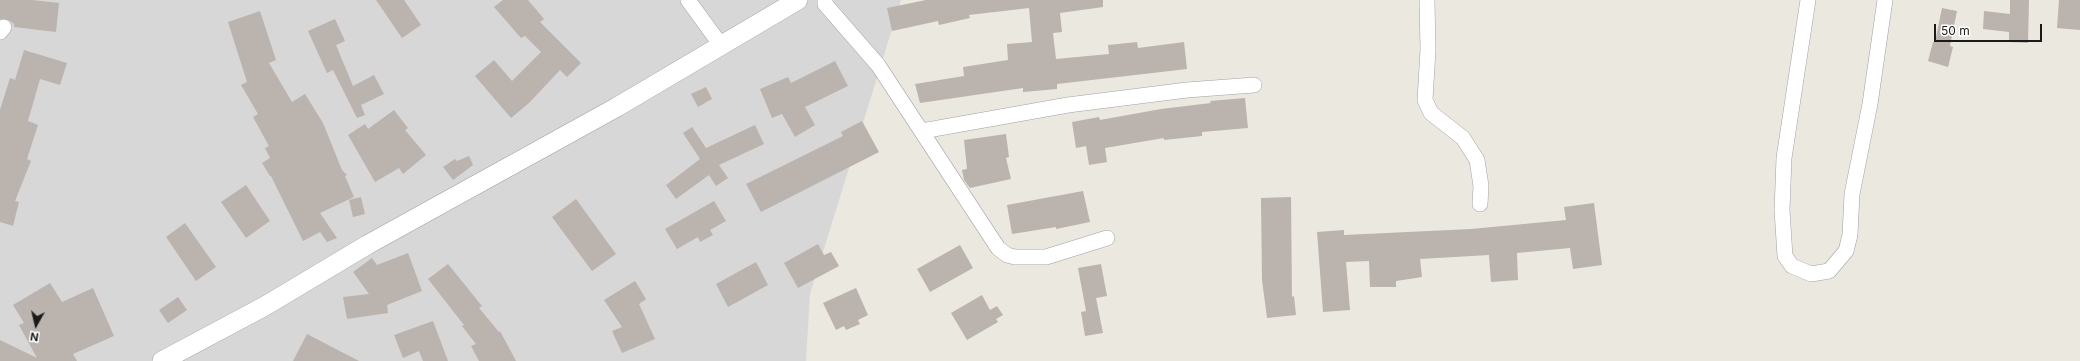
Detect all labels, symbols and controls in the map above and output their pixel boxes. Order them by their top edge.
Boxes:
scale bar [1936,16,2044,42]
text: 50 m [1941,23,1970,38]
north arrow [16,305,56,345]
text: N [29,329,39,344]

